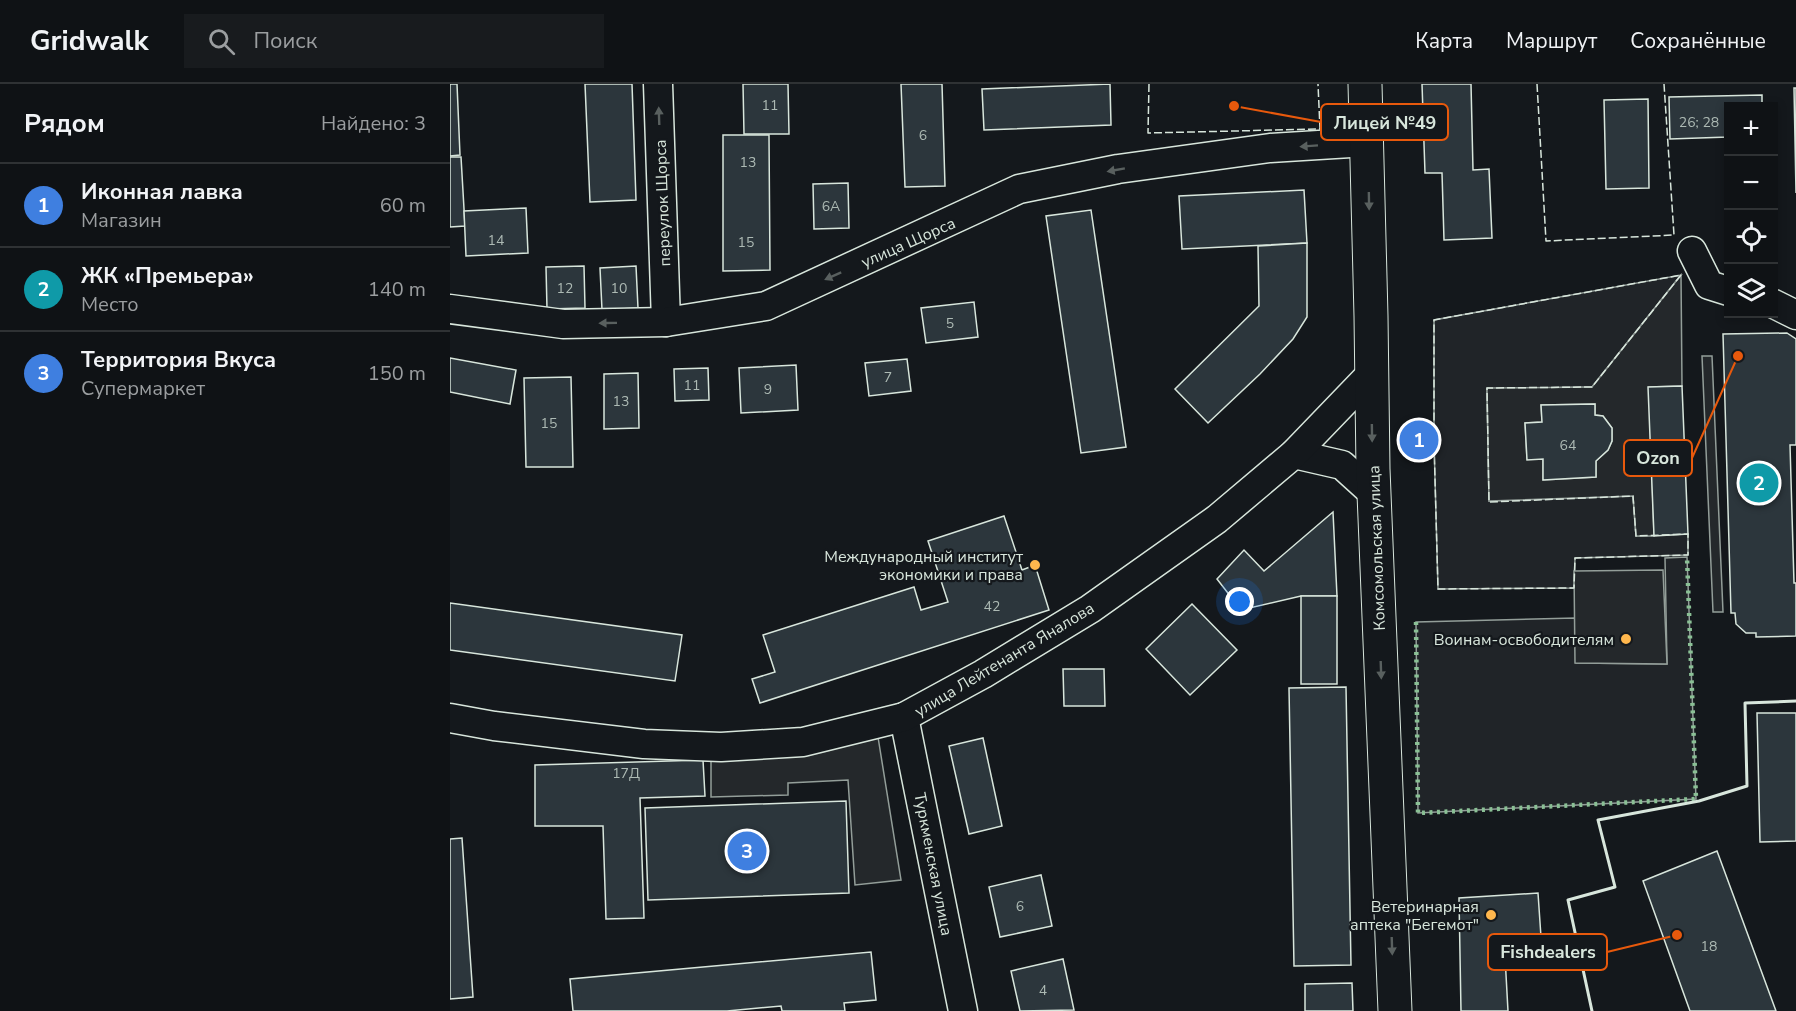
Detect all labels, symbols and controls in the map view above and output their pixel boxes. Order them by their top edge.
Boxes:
search box [184,14,604,68]
text: Gridwalk [30,22,148,60]
icon: search [205,25,238,58]
text: Поиск [253,26,317,56]
text: Карта [1415,27,1473,55]
text: Маршрут [1506,27,1597,55]
text: Сохранённые [1630,27,1766,55]
house number: 11 [762,96,778,115]
map controls [1724,102,1778,318]
button: + [1724,102,1778,156]
callout: Лицей №49 [1321,104,1448,140]
text: Рядом [24,106,105,141]
one-way arrow [655,107,664,126]
text: Найдено: 3 [321,110,426,137]
text: Лицей №49 [1334,111,1436,135]
house number: 26; 28 [1679,113,1719,132]
house number: 6 [919,126,927,145]
street label: переулок Щорса [650,139,676,267]
one-way arrow [1299,141,1318,151]
house number: 13 [740,153,756,172]
button: − [1724,156,1778,210]
one-way arrow [1106,166,1125,175]
text: Иконная лавка [81,177,243,207]
one-way arrow [1364,191,1373,210]
text: 1 [38,192,50,219]
text: 60 m [380,192,426,219]
house number: 6А [822,197,840,216]
text: Магазин [81,207,162,234]
button: locate [1724,210,1778,264]
street label: улица Щорса [858,212,959,273]
house number: 14 [488,231,504,250]
house number: 15 [738,233,754,252]
text: ЖК «Премьера» [81,261,254,291]
button: layers [1724,264,1778,318]
one-way arrow [824,271,841,280]
text: 2 [38,276,50,303]
text: 140 m [368,276,426,303]
house number: 12 [557,279,573,298]
house number: 10 [611,279,627,298]
text: Место [81,291,139,318]
house number: 5 [946,314,954,333]
one-way arrow [598,318,617,328]
text: Территория Вкуса [81,345,276,375]
text: 3 [38,360,50,387]
text: 150 m [368,360,426,387]
house number: 7 [884,368,892,387]
text: Супермаркет [81,375,205,402]
house number: 11 [684,376,700,395]
house number: 9 [764,380,772,399]
house number: 13 [613,392,629,411]
house number: 15 [541,414,557,433]
pin: 1 [1400,418,1438,462]
one-way arrow [1367,423,1377,442]
house number: 64 [1560,436,1576,455]
callout: Ozon [1624,440,1692,476]
text: Ozon [1636,446,1680,470]
pin: 2 [1740,460,1778,506]
street label: Комсомольская улица [1363,465,1391,631]
place label: Международный институт экономики и права [824,546,1024,586]
marker: Международный институт экономики и права [1028,558,1042,572]
your location [1225,587,1254,616]
street label: улица Лейтенанта Яналова [911,597,1098,722]
house number: 42 [984,597,1000,616]
place label: Воинам-освободителям [1434,629,1614,651]
marker: Воинам-освободителям [1619,632,1633,646]
one-way arrow [1376,660,1386,679]
house number: 17Д [612,764,640,783]
street label: Туркменская улица [908,791,958,938]
pin: 3 [728,828,766,873]
place label: Ветеринарная аптека "Бегемот" [1350,896,1479,936]
house number: 6 [1016,897,1024,916]
marker: Ветеринарная аптека "Бегемот" [1484,908,1498,922]
callout: Fishdealers [1488,934,1607,970]
one-way arrow [1388,936,1397,955]
house number: 18 [1701,937,1717,956]
text: Fishdealers [1500,940,1596,964]
house number: 4 [1039,981,1047,1000]

